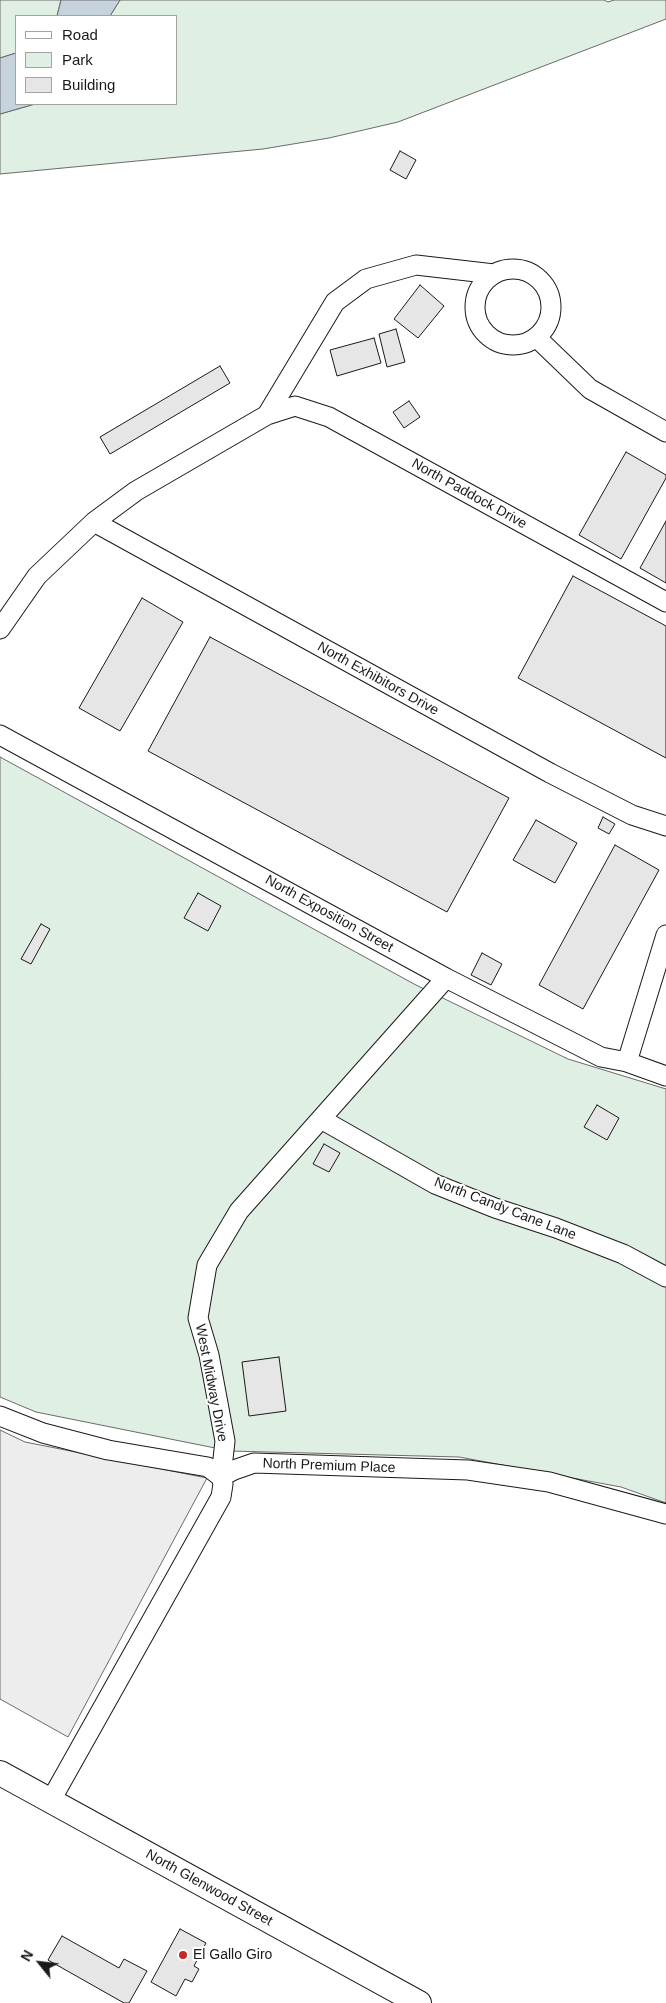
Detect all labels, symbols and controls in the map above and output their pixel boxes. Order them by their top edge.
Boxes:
legend [15,15,178,105]
text: Road [62,26,98,43]
text: Park [62,51,93,68]
text: Building [62,76,115,93]
street label: North Paddock Drive [408,455,530,533]
street label: North Exhibitors Drive [314,639,442,719]
street label: North Exposition Street [262,872,396,956]
street label: North Candy Cane Lane [432,1174,578,1244]
street label: West Midway Drive [191,1323,231,1443]
street label: North Premium Place [262,1455,396,1477]
street label: North Glenwood Street [143,1846,275,1930]
north arrow [15,1938,65,1988]
text: N [17,1947,36,1964]
place label: El Gallo Giro [193,1947,272,1963]
marker: El Gallo Giro [177,1949,189,1961]

